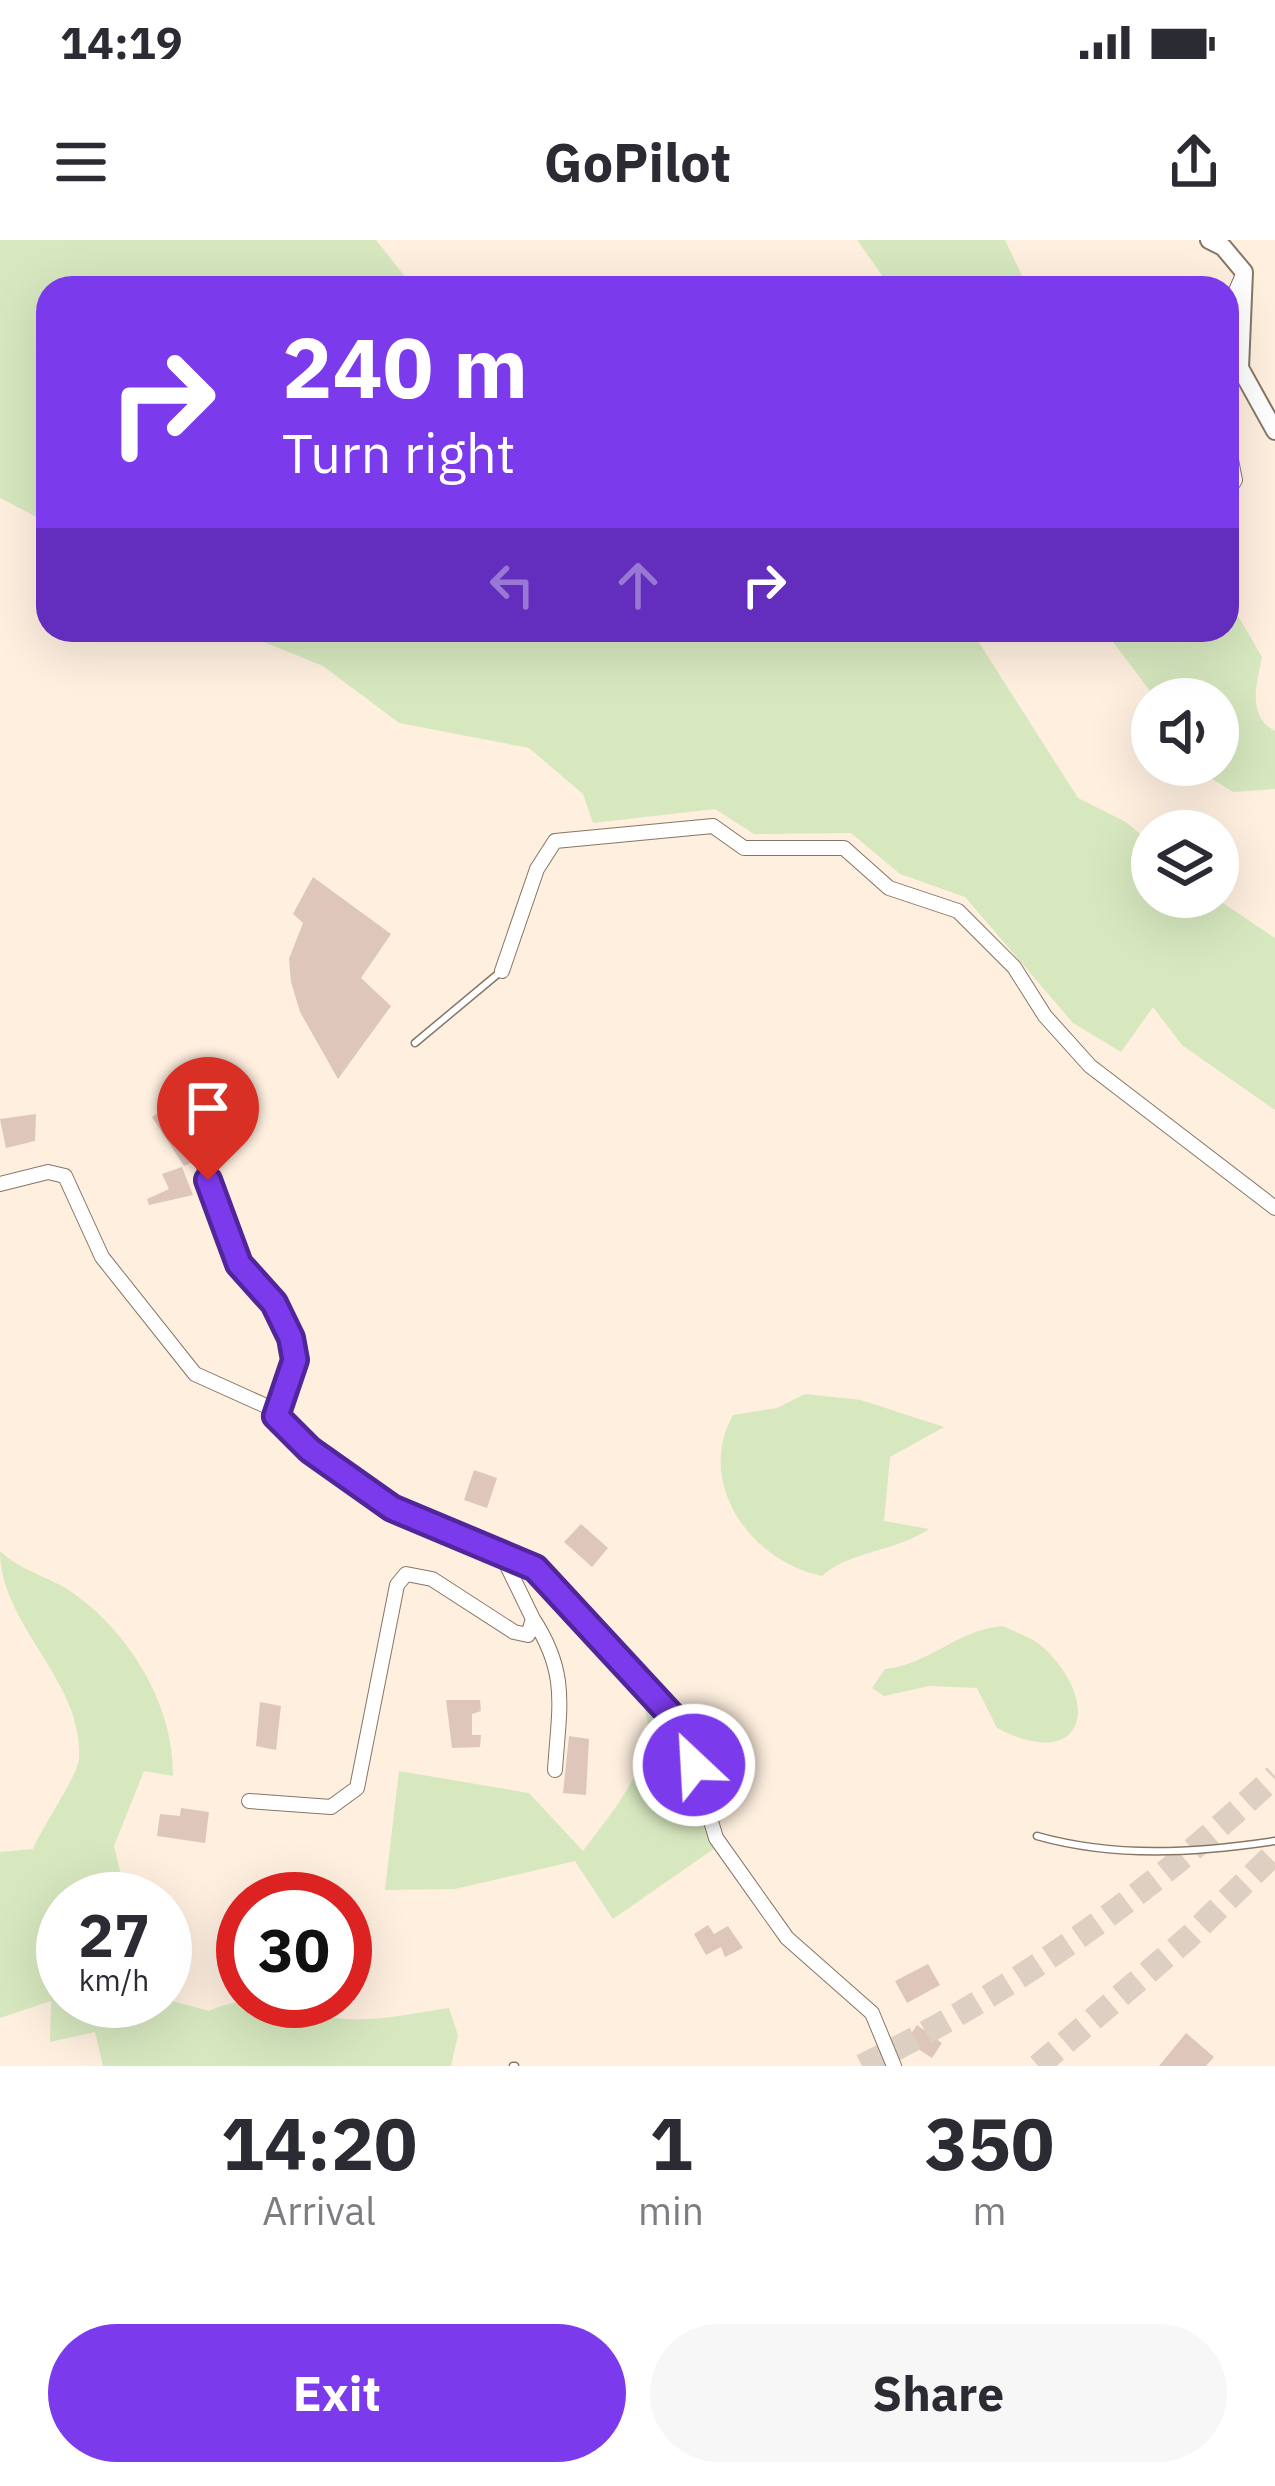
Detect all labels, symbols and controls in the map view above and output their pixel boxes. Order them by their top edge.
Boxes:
text: 14:19 [60,13,183,71]
text: GoPilot [544,127,731,197]
icon: menu [48,129,114,195]
icon: share [1161,129,1227,195]
text: 240 m [282,312,528,421]
icon: right [84,324,240,480]
text: Turn right [282,418,516,488]
icon: left [479,552,545,618]
icon: ahead [605,552,671,618]
icon: right [731,552,797,618]
map controls [1131,678,1239,918]
button: sound [1131,678,1239,786]
button: layers [1131,810,1239,918]
pin [157,1057,259,1180]
icon: arrive [175,1075,241,1141]
position arrow [631,1702,757,1828]
speed limit sign: 30 [216,1872,372,2028]
text: 27 [78,1895,150,1974]
text: km/h [79,1960,149,1999]
text: 14:20 [221,2096,417,2190]
text: 1 [649,2096,693,2190]
text: 350 [925,2096,1054,2190]
text: Arrival [262,2185,376,2236]
text: min [638,2185,704,2236]
text: m [972,2185,1007,2236]
button: Exit [48,2324,626,2462]
button: Share [650,2324,1227,2462]

